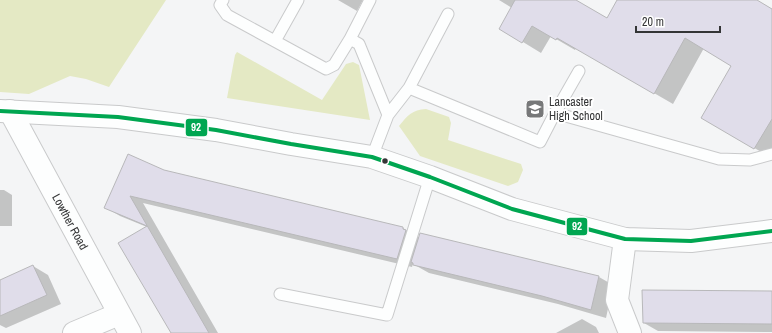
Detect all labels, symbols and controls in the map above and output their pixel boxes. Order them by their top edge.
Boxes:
scale bar [636,8,720,34]
text: 20 m [642,14,664,30]
place label: Lancaster High School [549,94,603,124]
school or university icon: Lancaster High School [524,98,546,120]
line badge: 92 [185,118,208,137]
text: 92 [191,120,201,134]
unlabelled marker [380,156,390,166]
street label: Lowther Road [48,191,92,253]
line badge: 92 [566,217,588,236]
text: 92 [572,219,582,233]

